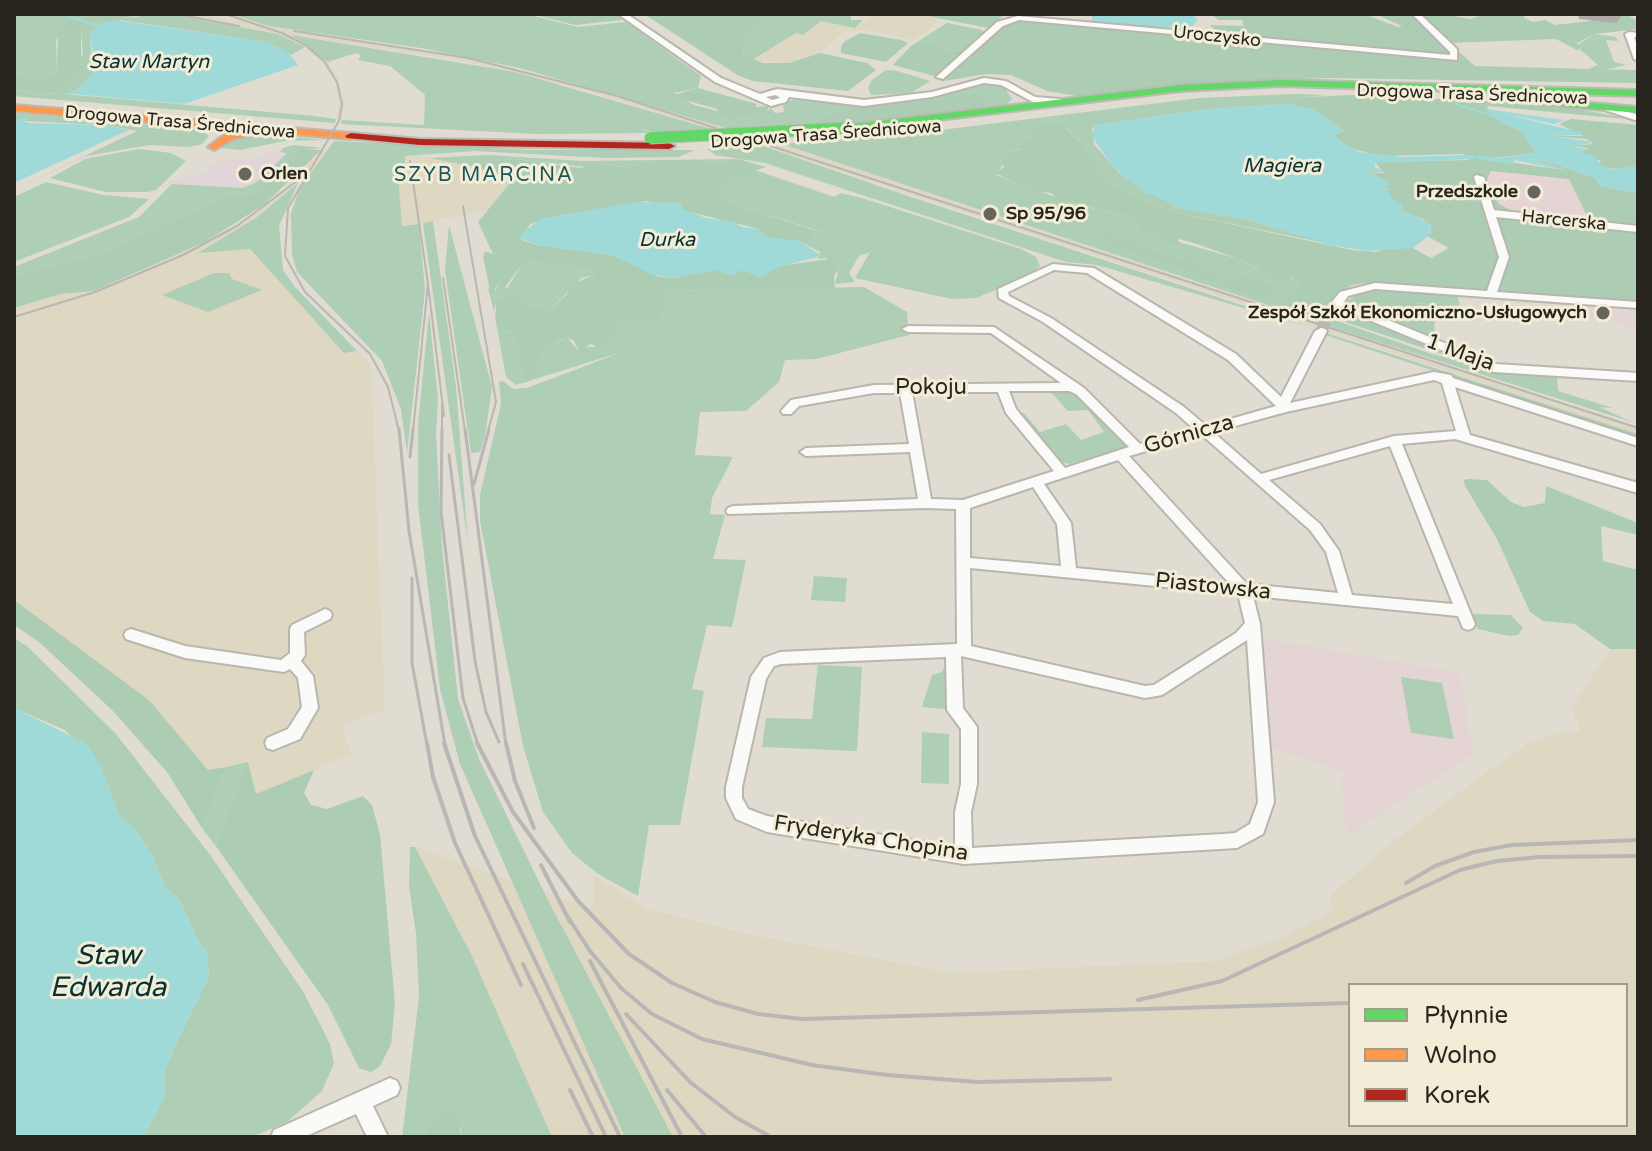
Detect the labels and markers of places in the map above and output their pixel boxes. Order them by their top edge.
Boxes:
place label: Orlen [261,163,308,185]
marker: Orlen [236,165,254,183]
place label: Przedszkole [1416,181,1518,203]
marker: Przedszkole [1525,183,1543,201]
place label: Sp 95/96 [1006,203,1086,225]
marker: Sp 95/96 [981,205,999,223]
place label: Zespół Szkół Ekonomiczno-Usługowych [1248,302,1587,324]
marker: Zespół Szkół Ekonomiczno-Usługowych [1594,304,1612,322]

